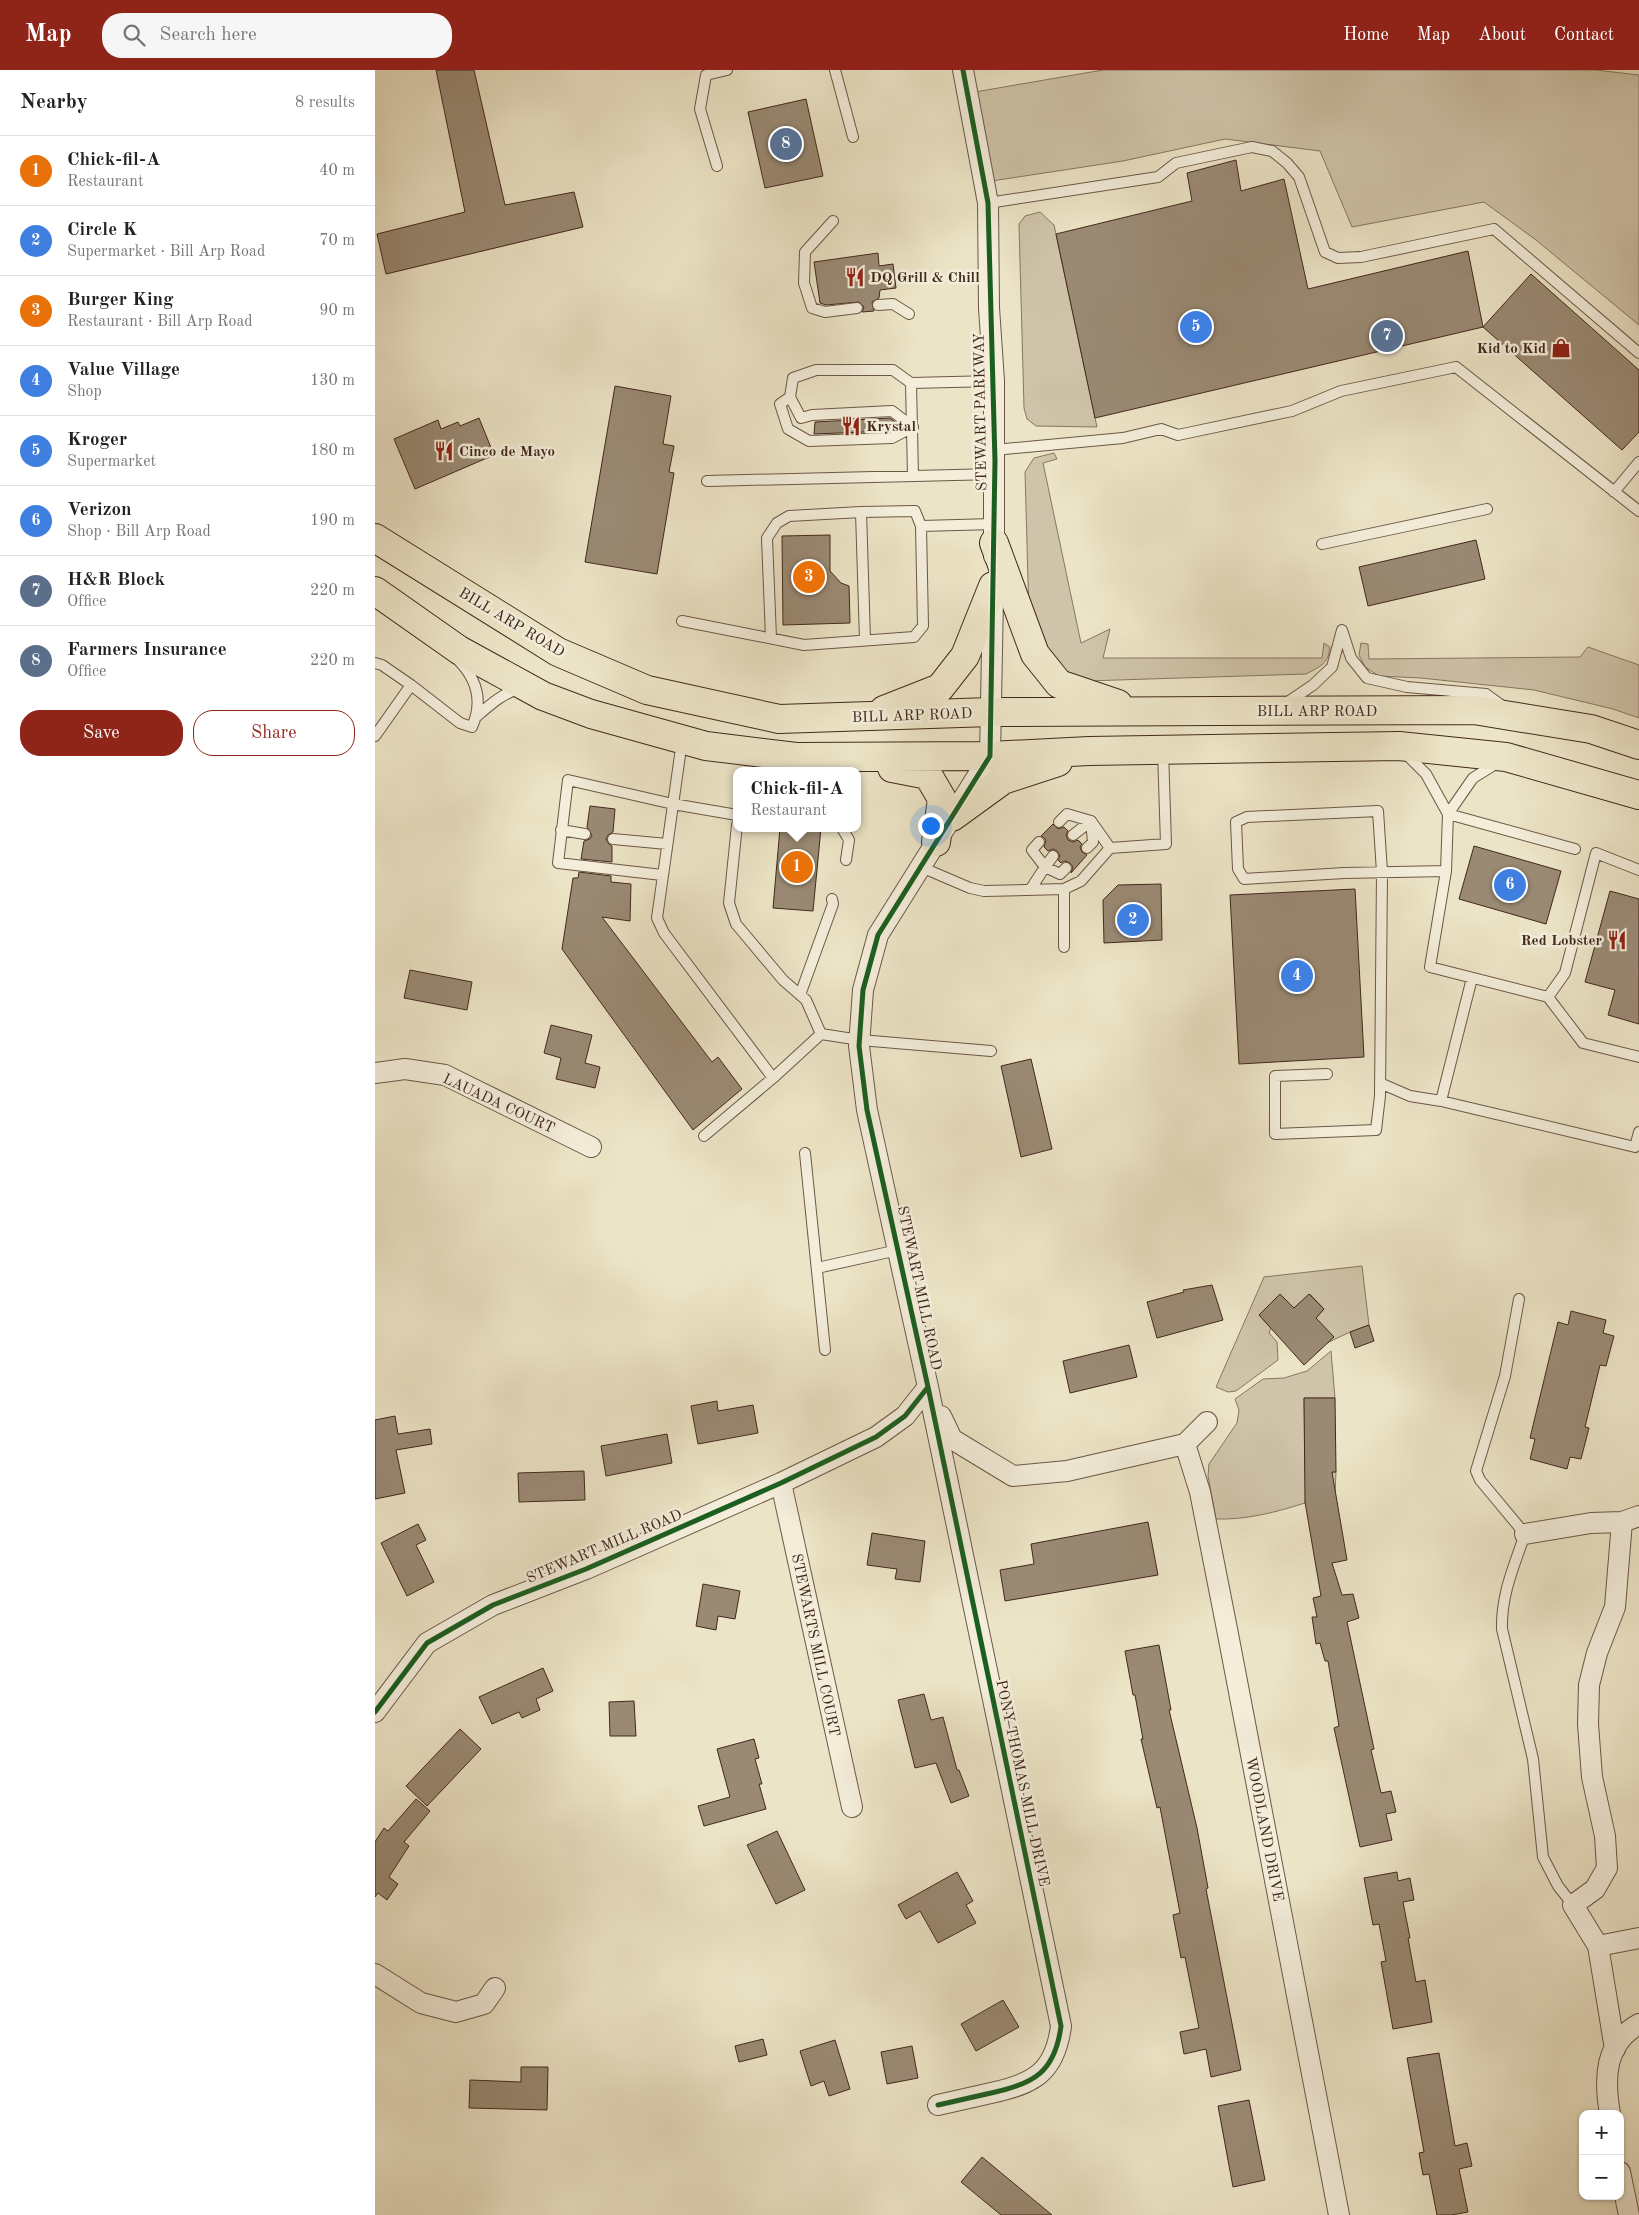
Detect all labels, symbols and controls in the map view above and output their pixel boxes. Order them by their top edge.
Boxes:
search box [102,13,452,58]
icon: search [120,21,148,49]
text: Map [25,23,72,47]
text: Search here [160,26,257,45]
text: Home [1343,26,1389,44]
text: Map [1417,26,1450,44]
text: About [1478,26,1526,44]
text: Contact [1554,26,1614,44]
text: Nearby [20,92,88,113]
text: 8 results [295,95,355,111]
pin: 8 [770,125,802,163]
text: Chick-fil-A [67,151,160,170]
text: 1 [31,163,41,179]
text: 40 m [319,163,355,179]
text: Restaurant [67,174,144,190]
text: Circle K [67,221,137,240]
text: 2 [31,233,41,249]
text: 70 m [319,233,355,249]
text: Supermarket · Bill Arp Road [67,244,265,260]
restaurant icon: DQ Grill & Chill [844,266,866,288]
place label: DQ Grill & Chill [870,271,980,286]
text: Burger King [67,291,174,310]
text: 3 [31,303,41,319]
text: 90 m [319,303,355,319]
pin: 5 [1180,308,1212,346]
text: Restaurant · Bill Arp Road [67,314,253,330]
pin: 7 [1371,317,1403,355]
street label: STEWART PARKWAY [973,333,990,491]
shop icon: Kid to Kid [1550,337,1572,359]
place label: Kid to Kid [1476,342,1546,357]
text: Value Village [67,361,180,380]
text: 4 [31,373,41,389]
text: 130 m [310,373,355,389]
text: Shop [67,384,102,400]
restaurant icon: Krystal [840,415,862,437]
place label: Krystal [866,420,916,435]
text: Kroger [67,431,127,450]
restaurant icon: Cinco de Mayo [433,440,455,462]
text: 5 [31,443,41,459]
text: 180 m [310,443,355,459]
place label: Cinco de Mayo [459,445,555,460]
text: Supermarket [67,454,156,470]
text: Verizon [67,501,132,520]
text: 6 [31,513,41,529]
text: 190 m [310,513,355,529]
text: Shop · Bill Arp Road [67,524,211,540]
pin: 3 [793,558,825,596]
text: H&R Block [67,571,165,590]
text: 7 [31,583,41,599]
text: 220 m [310,583,355,599]
street label: BILL ARP ROAD [456,586,567,661]
text: Office [67,594,106,610]
text: Farmers Insurance [67,641,227,660]
text: 8 [31,653,41,669]
text: 220 m [310,653,355,669]
text: Office [67,664,106,680]
street label: BILL ARP ROAD [1257,705,1377,720]
street label: BILL ARP ROAD [851,707,973,726]
button: Save [20,710,183,756]
button: Share [193,710,355,756]
popup [733,767,861,832]
text: Chick-fil-A [750,780,844,799]
text: Restaurant [750,803,827,819]
your location [918,813,944,839]
pin: 1 [781,848,813,886]
pin: 6 [1494,866,1526,904]
pin: 2 [1117,901,1149,939]
restaurant icon: Red Lobster [1606,929,1628,951]
place label: Red Lobster [1521,934,1602,949]
pin: 4 [1281,957,1313,995]
street label: LAUADA COURT [440,1072,557,1137]
street label: STEWART MILL ROAD [894,1205,943,1372]
street label: STEWART MILL ROAD [525,1508,685,1587]
street label: STEWARTS MILL COURT [788,1552,841,1738]
street label: PONY THOMAS MILL DRIVE [992,1679,1051,1888]
street label: WOODLAND DRIVE [1242,1756,1285,1903]
map controls [1579,2110,1624,2200]
button: + [1579,2110,1624,2155]
button: − [1579,2155,1624,2200]

